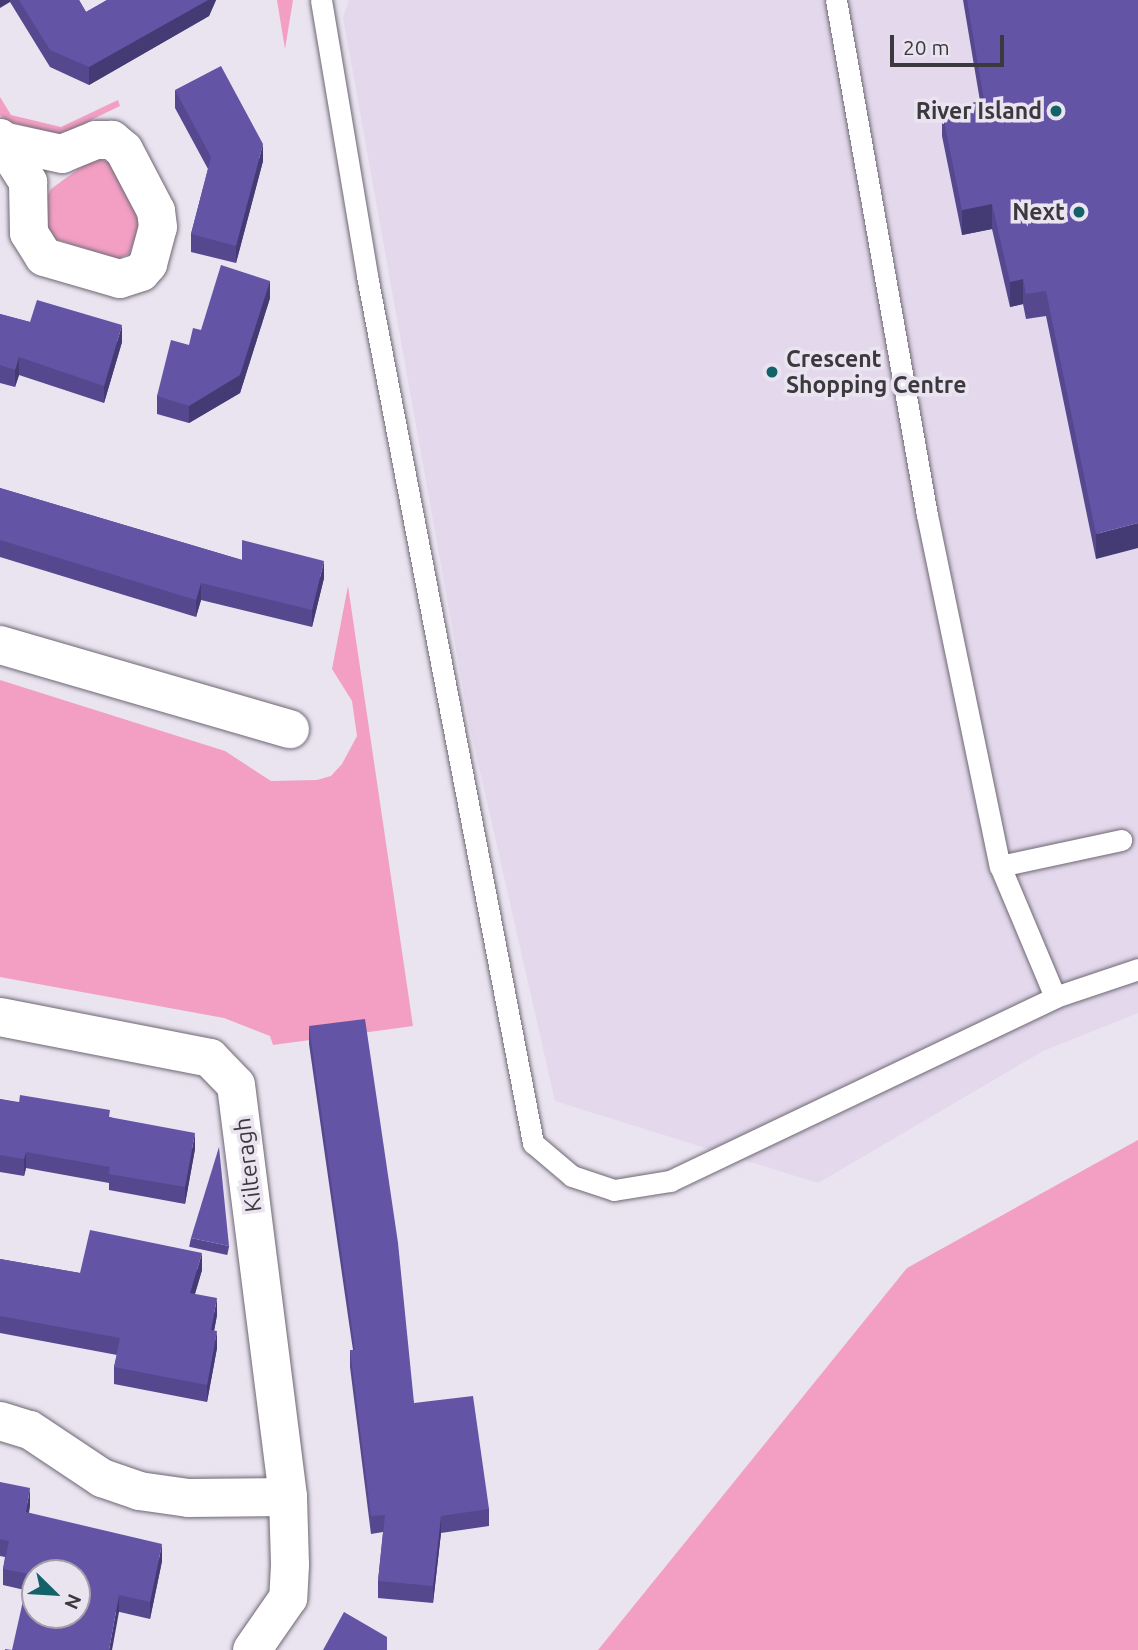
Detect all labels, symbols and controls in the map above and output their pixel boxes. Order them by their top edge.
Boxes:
scale bar [893,21,1007,65]
text: 20 m [903,35,950,59]
place label: River Island [916,97,1042,125]
marker: River Island [1048,103,1064,119]
place label: Next [1012,198,1065,226]
marker: Next [1071,204,1087,220]
place label: Crescent Shopping Centre [786,345,966,399]
marker: Crescent Shopping Centre [764,364,780,380]
street label: Kilteragh [229,1116,267,1214]
north arrow [21,1559,91,1629]
text: N [60,1591,86,1613]

